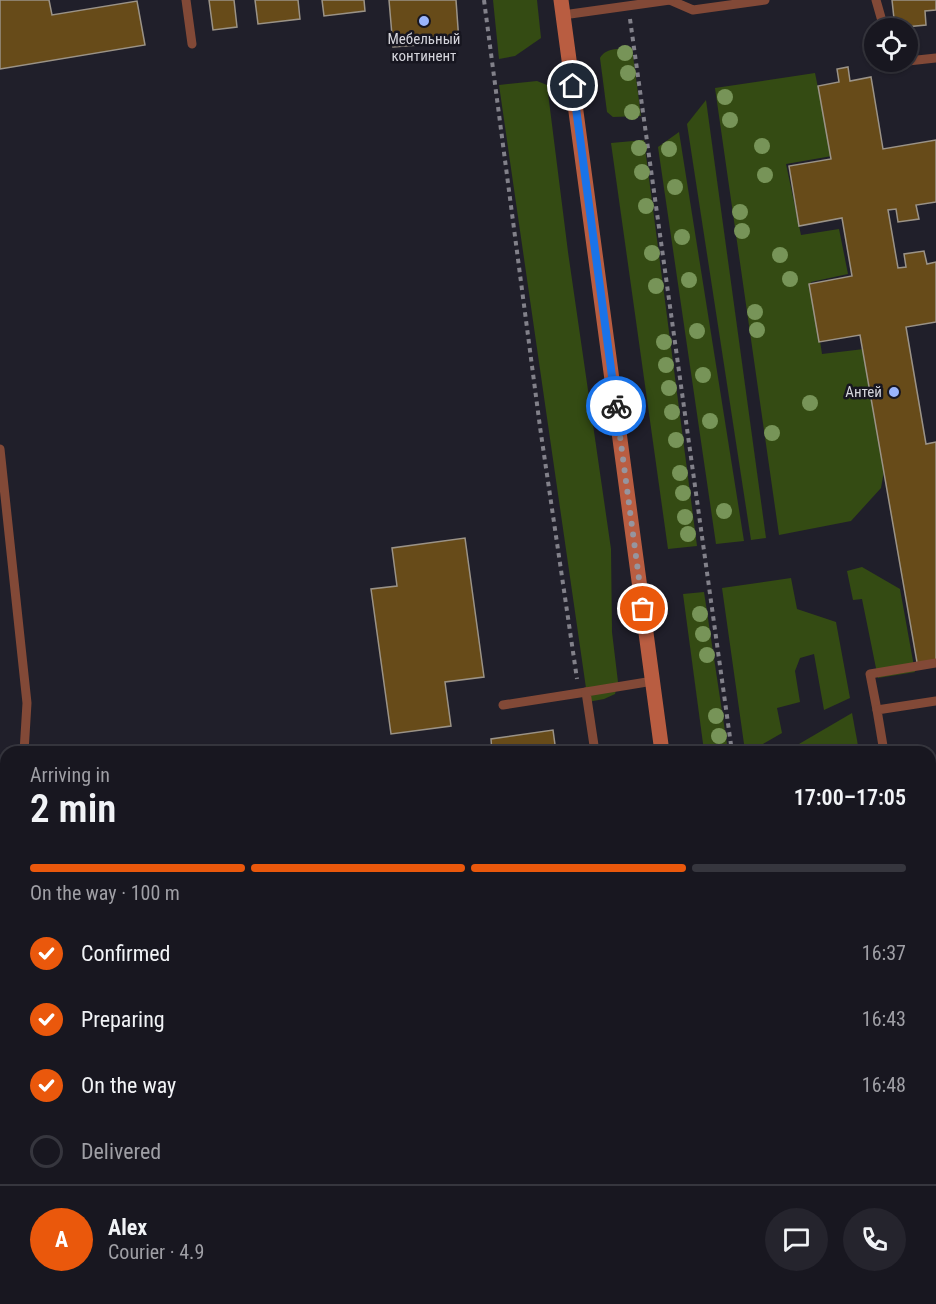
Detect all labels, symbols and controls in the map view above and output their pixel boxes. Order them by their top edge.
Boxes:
marker: Мебельный континент [417,14,431,28]
map controls [864,18,918,72]
button: locate [864,18,918,72]
place label: Мебельный континент [388,30,460,65]
pin [547,60,598,111]
icon: home [556,69,589,102]
courier [586,376,646,436]
place label: Антей [845,383,882,401]
marker: Антей [887,385,901,399]
icon: bike [600,390,633,423]
pin [617,583,668,634]
icon: bag [626,592,659,625]
text: Arriving in [30,763,110,787]
text: 17:00–17:05 [794,785,906,810]
text: 2 min [30,786,116,832]
text: On the way · 100 m [30,881,180,905]
icon: check [30,937,63,970]
text: Confirmed [81,941,170,966]
text: 16:37 [862,941,906,965]
icon: check [30,1003,63,1036]
text: Preparing [81,1007,165,1032]
text: 16:43 [862,1007,906,1031]
icon: check [30,1069,63,1102]
text: On the way [81,1073,176,1098]
text: 16:48 [862,1073,906,1097]
text: Delivered [81,1139,161,1164]
button: chat [765,1208,828,1271]
button: phone [843,1208,906,1271]
text: Alex [108,1215,147,1240]
text: A [55,1227,68,1252]
text: Courier · 4.9 [108,1240,204,1264]

